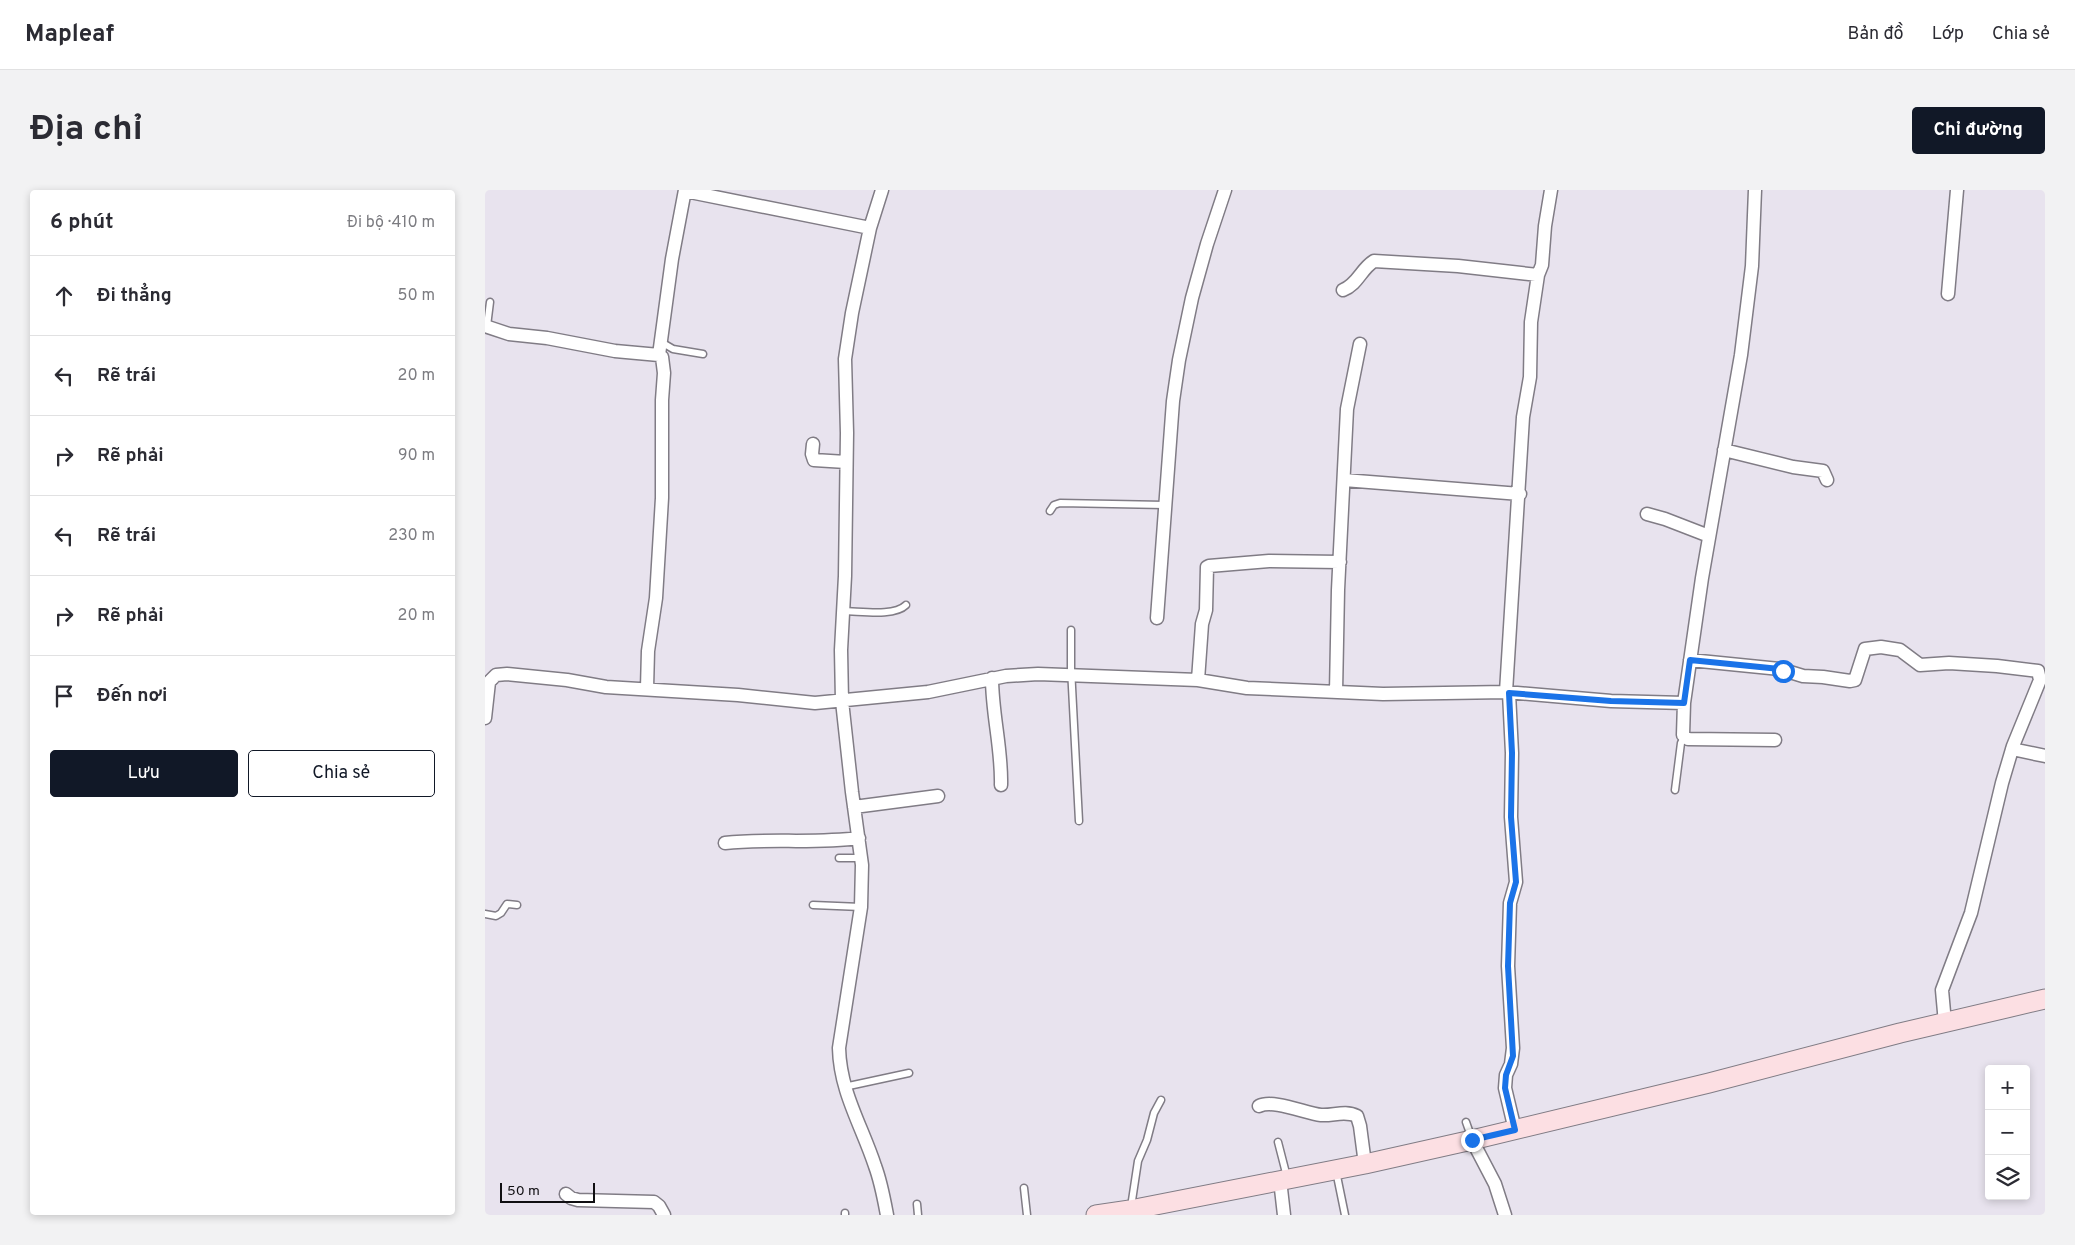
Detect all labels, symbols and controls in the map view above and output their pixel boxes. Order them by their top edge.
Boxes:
text: Mapleaf [25,20,114,50]
text: Bản đồ [1847,23,1904,46]
text: Lớp [1932,23,1964,46]
text: Chia sẻ [1992,23,2050,46]
button: Chỉ đường [1912,107,2045,154]
text: Địa chỉ [30,108,143,152]
text: 6 phút [50,209,113,236]
text: Đi bộ · 410 m [347,213,435,233]
icon: ahead [50,282,78,310]
text: Đi thẳng [97,284,172,308]
text: 50 m [398,286,435,306]
icon: left [50,362,78,390]
text: Rẽ trái [97,364,156,388]
text: 20 m [398,366,435,386]
icon: right [50,442,78,470]
text: Rẽ phải [97,444,164,468]
text: 90 m [398,446,435,466]
icon: left [50,522,78,550]
text: Rẽ trái [97,524,156,548]
text: 230 m [388,526,435,546]
icon: right [50,602,78,630]
text: Rẽ phải [97,604,164,628]
text: 20 m [398,606,435,626]
route start [1772,660,1795,683]
icon: arrive [50,682,78,710]
text: Đến nơi [97,684,167,708]
button: Lưu [50,750,238,797]
button: Chia sẻ [248,750,435,797]
map controls [1985,1065,2030,1200]
button: + [1985,1065,2030,1110]
button: − [1985,1110,2030,1155]
route end [1461,1129,1484,1152]
button: layers [1985,1155,2030,1200]
scale bar [500,1180,595,1203]
text: 50 m [507,1183,540,1200]

